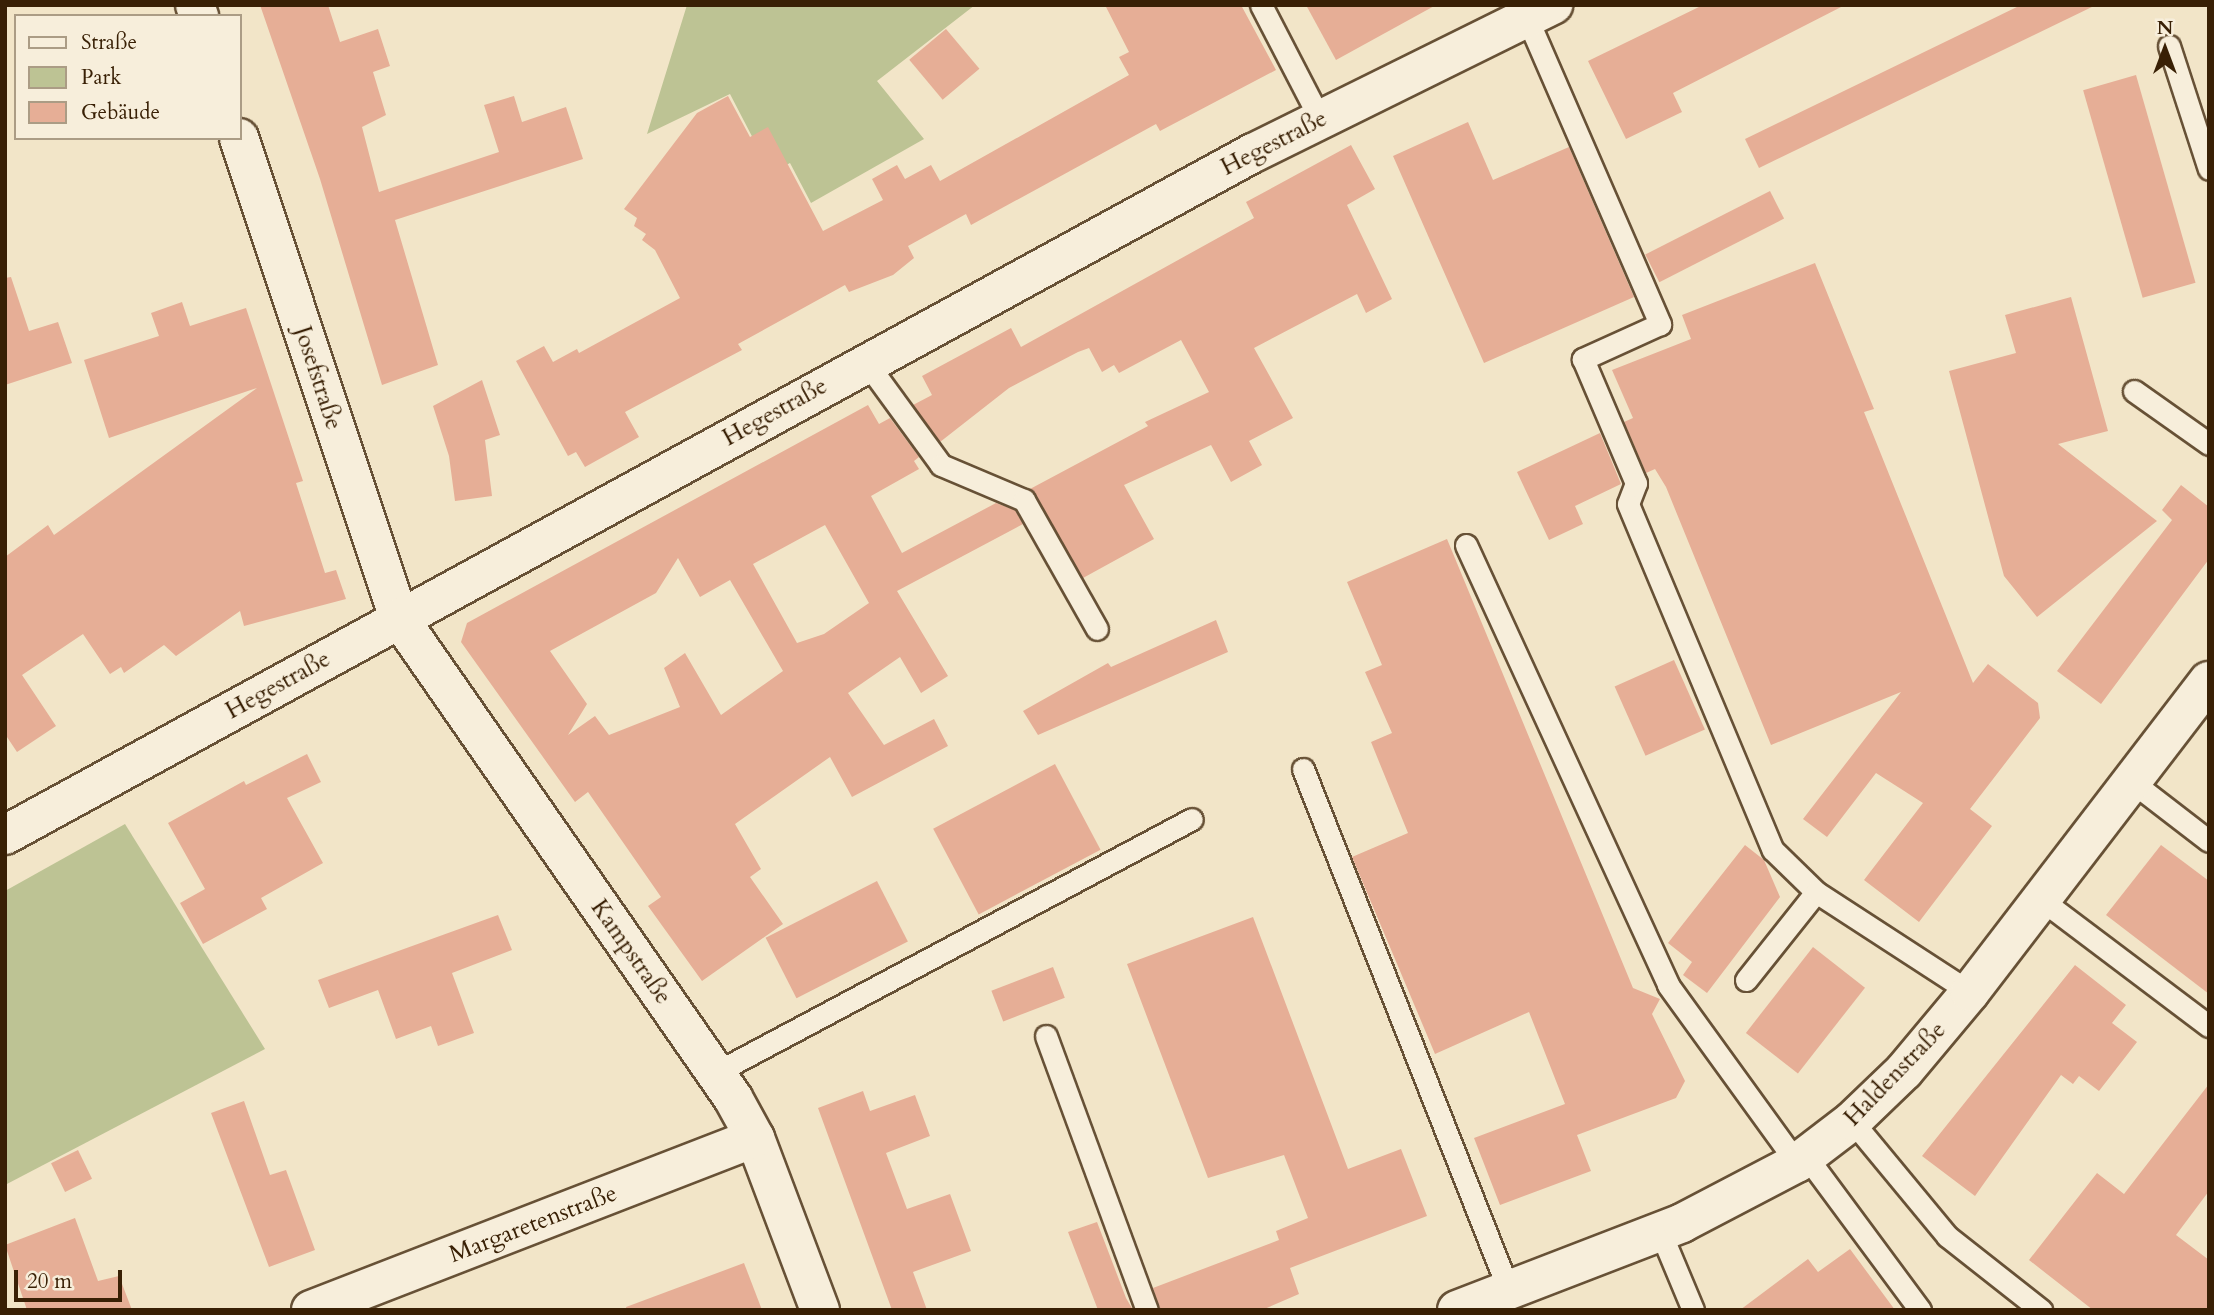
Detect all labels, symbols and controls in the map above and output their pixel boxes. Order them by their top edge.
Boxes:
legend [14,14,242,140]
north arrow [2130,14,2200,84]
text: N [2157,15,2173,41]
text: Straße [81,28,137,57]
text: Park [81,63,121,92]
text: Gebäude [81,98,160,127]
street label: Hegestraße [1216,104,1332,182]
street label: Josefstraße [288,323,348,433]
street label: Hegestraße [718,371,832,453]
street label: Hegestraße [221,644,335,726]
street label: Kampstraße [584,894,678,1010]
street label: Haldenstraße [1838,1016,1952,1132]
street label: Margaretenstraße [445,1179,621,1269]
scale bar [18,1256,126,1300]
text: 20 m [27,1267,72,1296]

